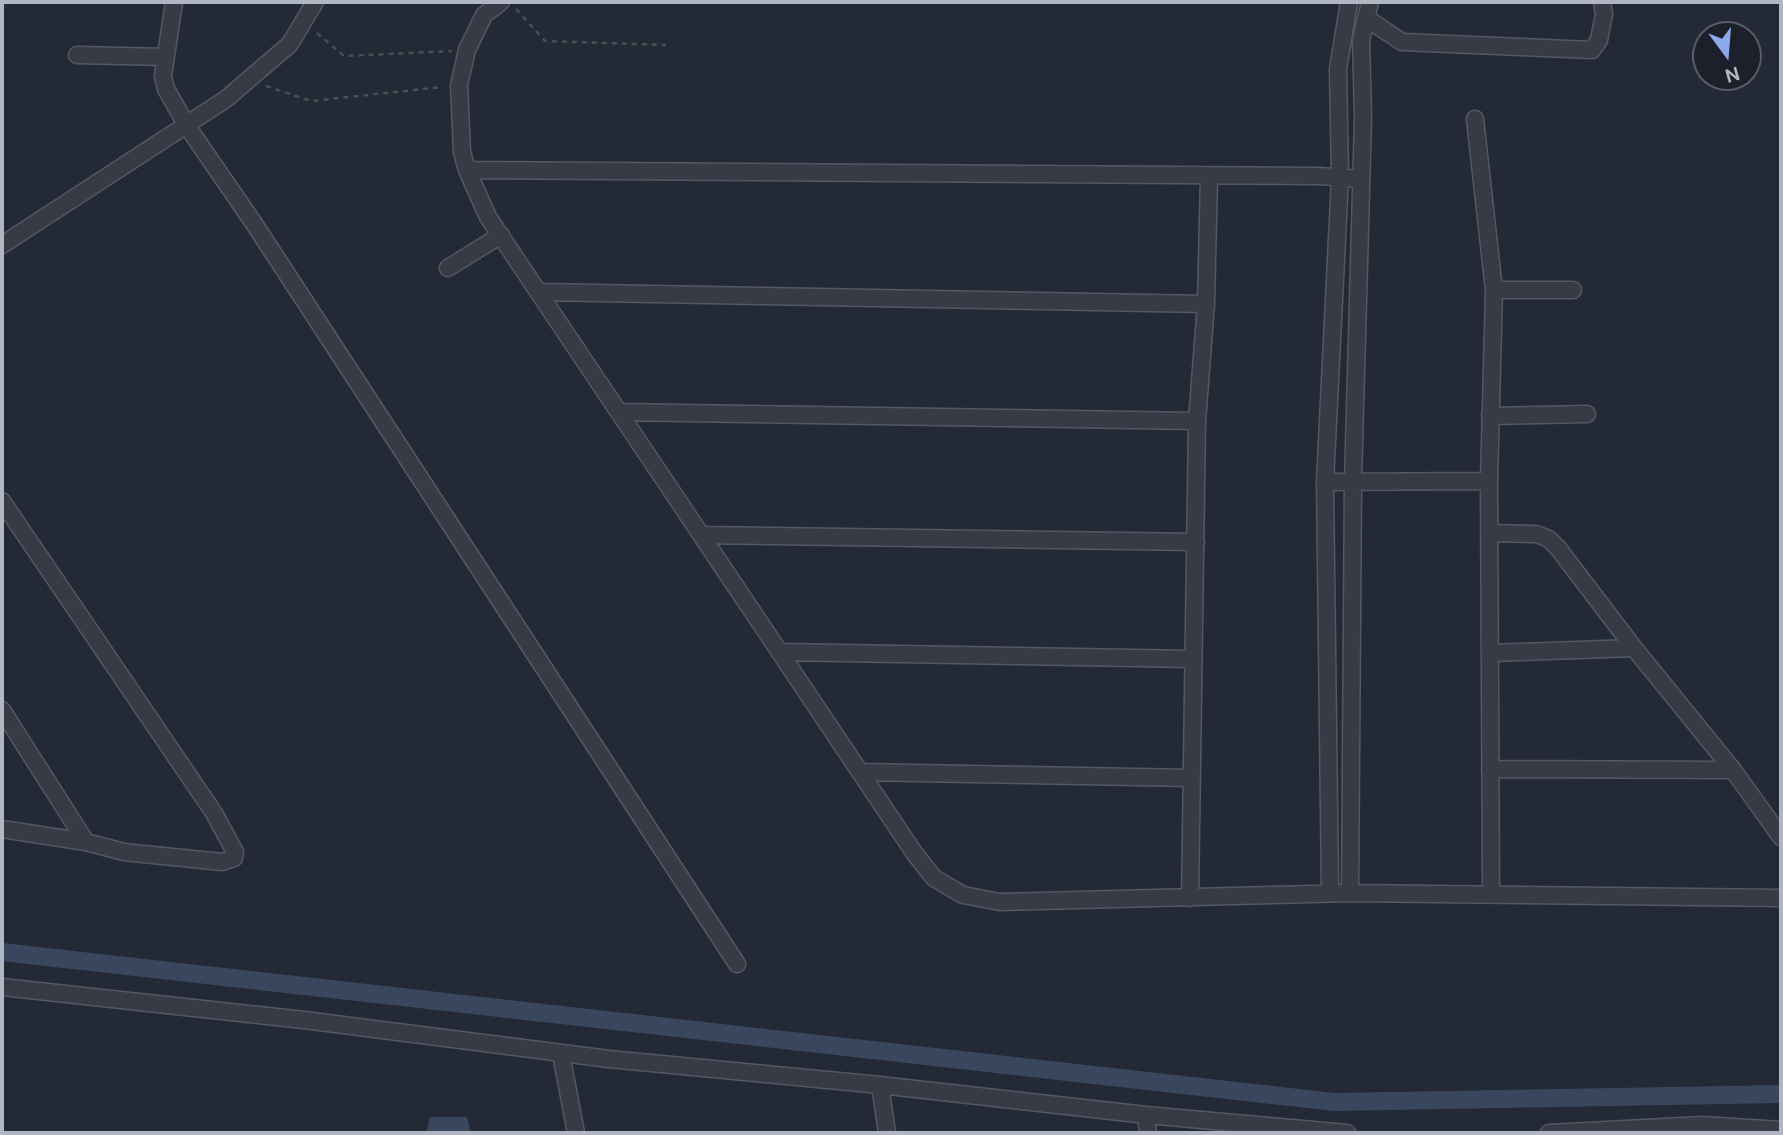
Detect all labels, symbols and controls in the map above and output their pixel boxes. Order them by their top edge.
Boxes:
north arrow [1692,21,1762,91]
text: N [1722,61,1742,89]

